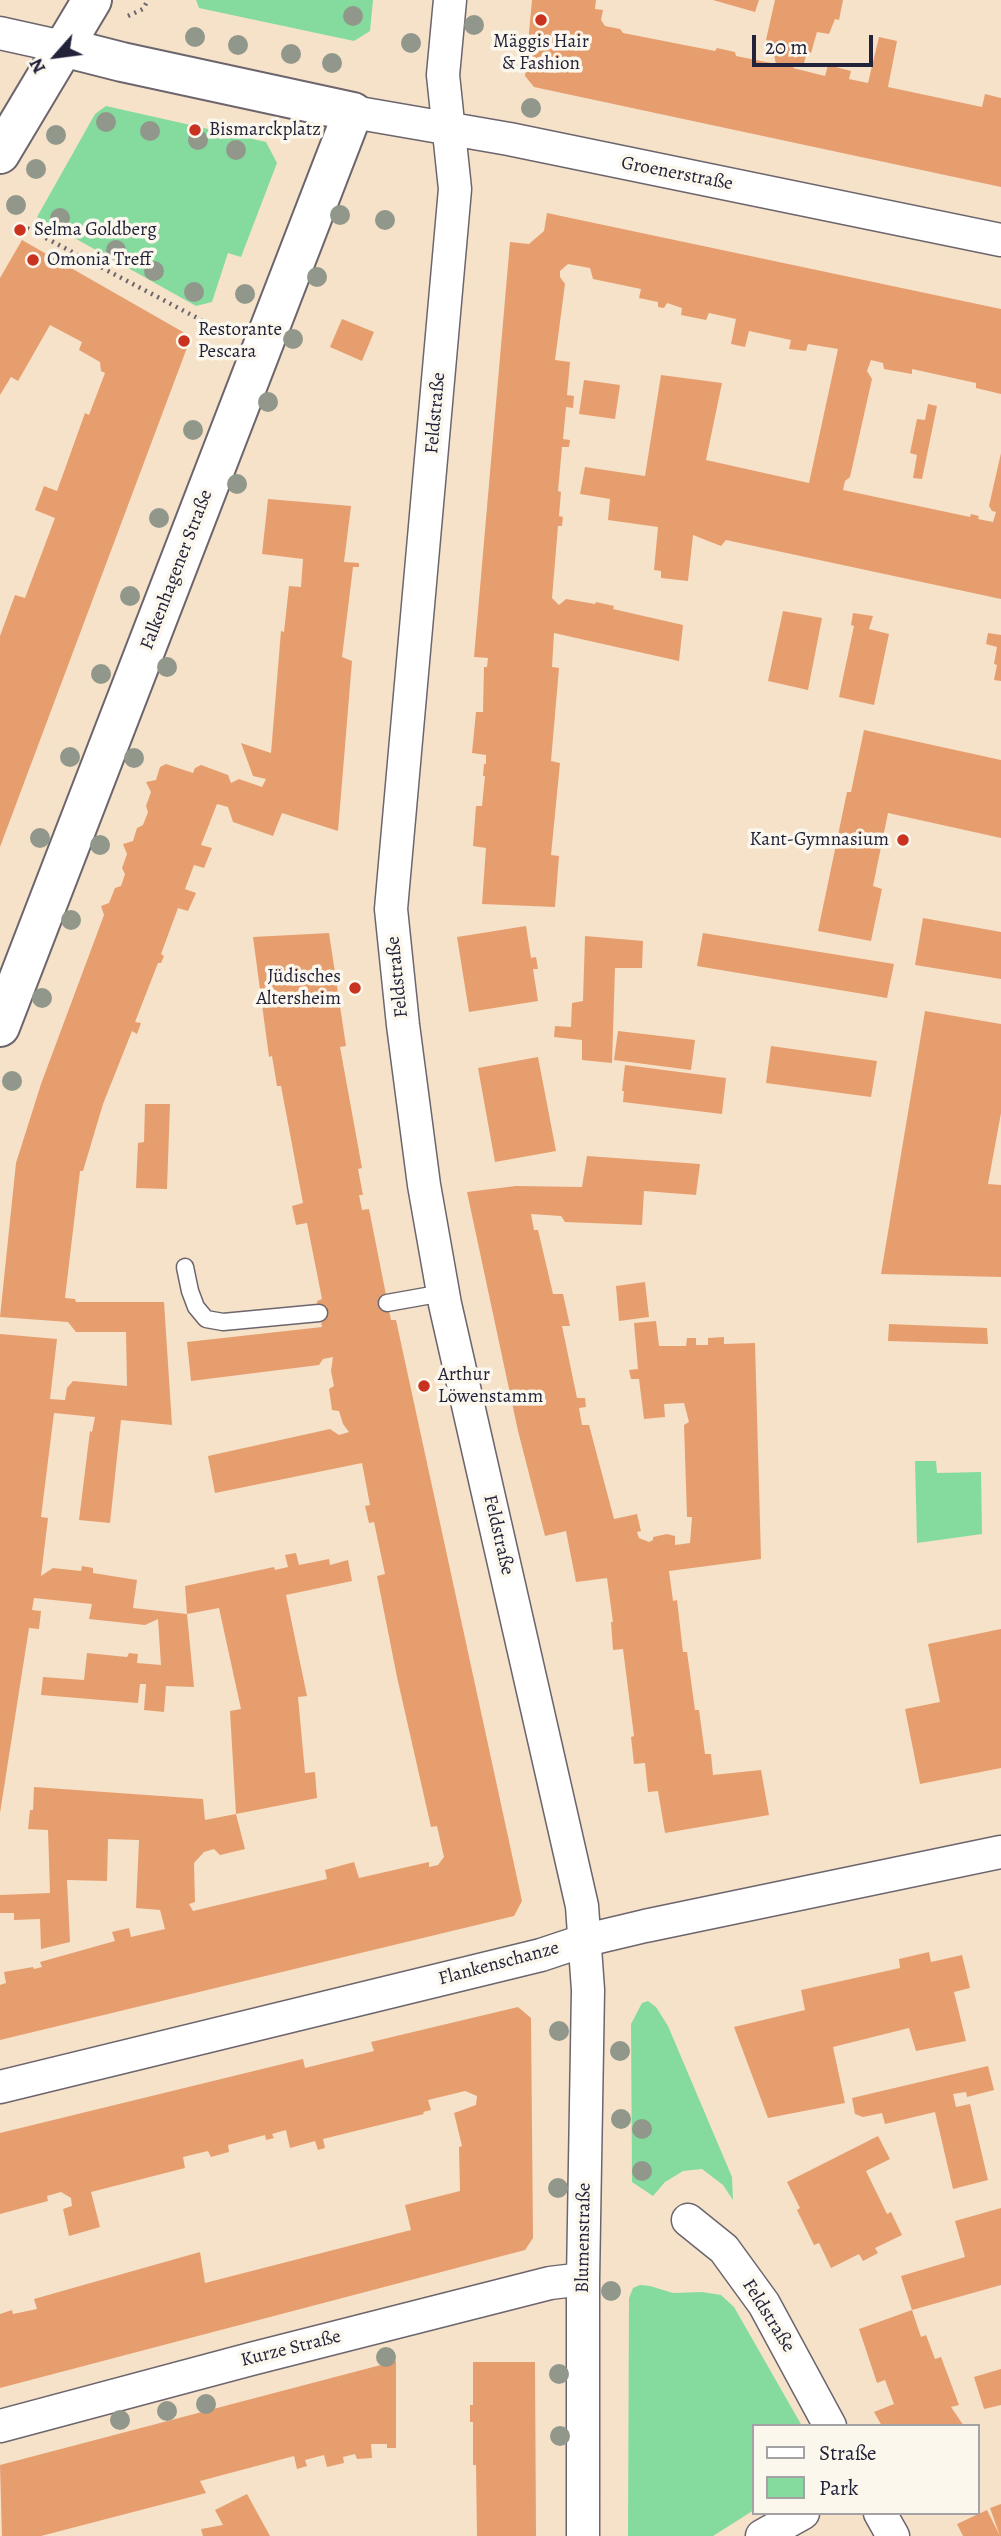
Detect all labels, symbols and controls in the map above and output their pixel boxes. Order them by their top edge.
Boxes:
marker: Mäggis Hair & Fashion [533,12,549,28]
north arrow [21,21,91,91]
scale bar [756,21,877,65]
place label: Mäggis Hair & Fashion [493,31,589,75]
text: 20 m [765,33,808,61]
text: N [23,54,52,78]
place label: Bismarckplatz [209,119,321,141]
marker: Bismarckplatz [187,122,203,138]
street label: Groenerstraße [619,152,735,196]
place label: Selma Goldberg [34,219,157,241]
marker: Selma Goldberg [12,222,28,238]
place label: Omonia Treff [47,249,151,271]
marker: Omonia Treff [25,252,41,268]
place label: Restorante Pescara [198,319,282,363]
marker: Restorante Pescara [176,333,192,349]
street label: Feldstraße [421,371,451,455]
street label: Falkenhagener Straße [136,487,218,653]
place label: Kant-Gymnasium [750,829,889,851]
marker: Kant-Gymnasium [895,832,911,848]
street label: Feldstraße [382,935,414,1019]
place label: Jüdisches Altersheim [256,966,341,1010]
marker: Jüdisches Altersheim [347,980,363,996]
place label: Arthur Löwenstamm [438,1364,543,1408]
marker: Arthur Löwenstamm [416,1378,432,1394]
street label: Feldstraße [478,1493,518,1577]
street label: Flankenschanze [436,1937,562,1991]
street label: Blumenstraße [572,2183,596,2293]
street label: Feldstraße [737,2275,799,2357]
street label: Kurze Straße [239,2326,343,2372]
legend [752,2424,980,2515]
text: Straße [819,2439,877,2467]
text: Park [819,2474,858,2502]

